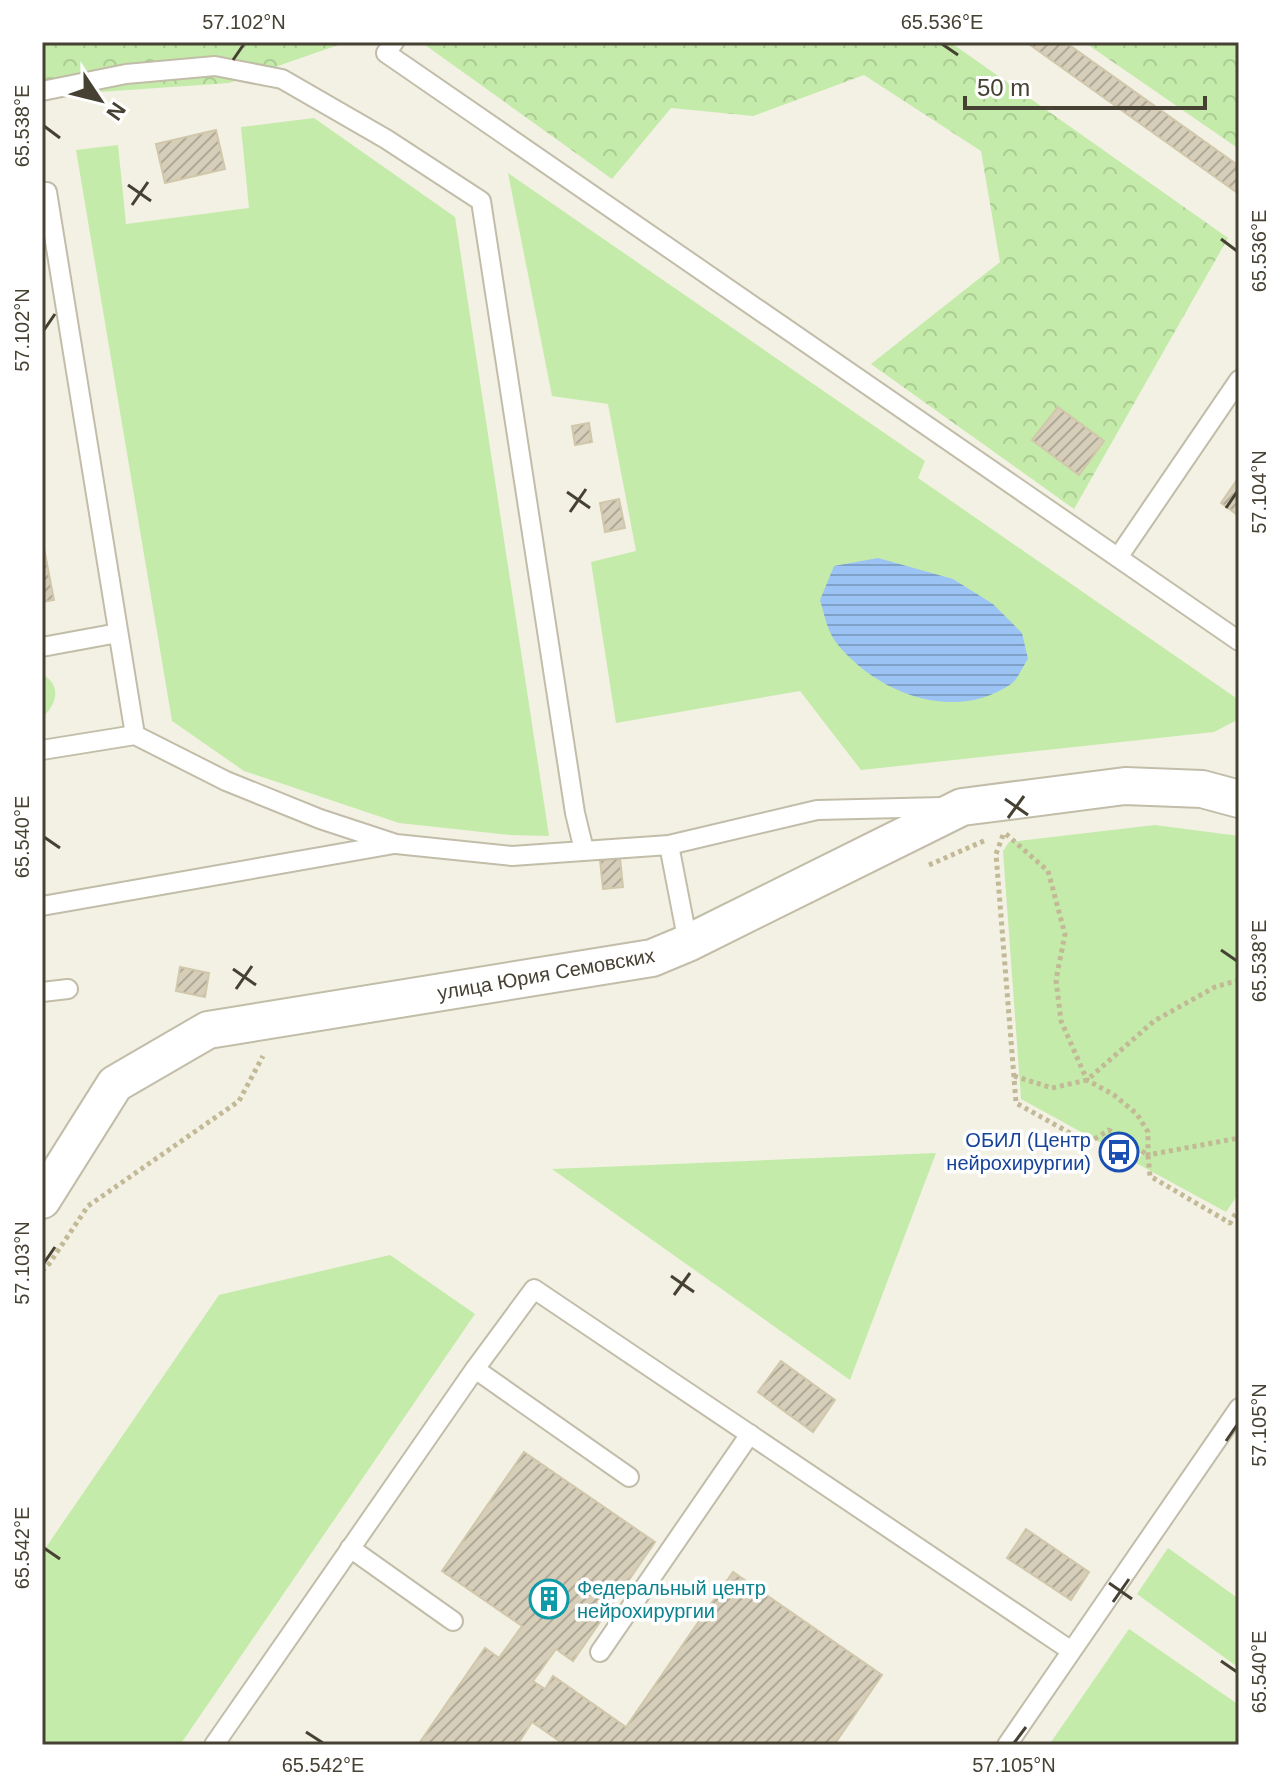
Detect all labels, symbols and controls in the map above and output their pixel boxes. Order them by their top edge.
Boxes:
text: 57.102°N [202,11,286,33]
text: 65.536°E [901,11,983,33]
north arrow [60,60,140,140]
scale bar [965,60,1205,110]
text: 50 m [977,74,1030,101]
text: 65.538°E [11,85,33,167]
text: N [101,98,131,125]
text: 65.536°E [1248,210,1270,292]
text: 57.102°N [11,288,33,372]
text: 57.104°N [1248,450,1270,534]
text: 65.540°E [11,796,33,878]
text: 65.538°E [1248,920,1270,1002]
street label: улица Юрия Семовских [436,944,656,1004]
place label: ОБИЛ (Центр нейрохирургии) [946,1129,1091,1174]
bus stop icon: ОБИЛ (Центр нейрохирургии) [1098,1131,1140,1173]
text: 57.103°N [11,1221,33,1305]
text: 57.105°N [1248,1383,1270,1467]
text: 65.542°E [11,1507,33,1589]
place label: Федеральный центр нейрохирургии [577,1577,766,1622]
building icon: Федеральный центр нейрохирургии [528,1578,570,1620]
text: 65.540°E [1248,1631,1270,1713]
text: 65.542°E [282,1754,364,1776]
text: 57.105°N [972,1754,1056,1776]

